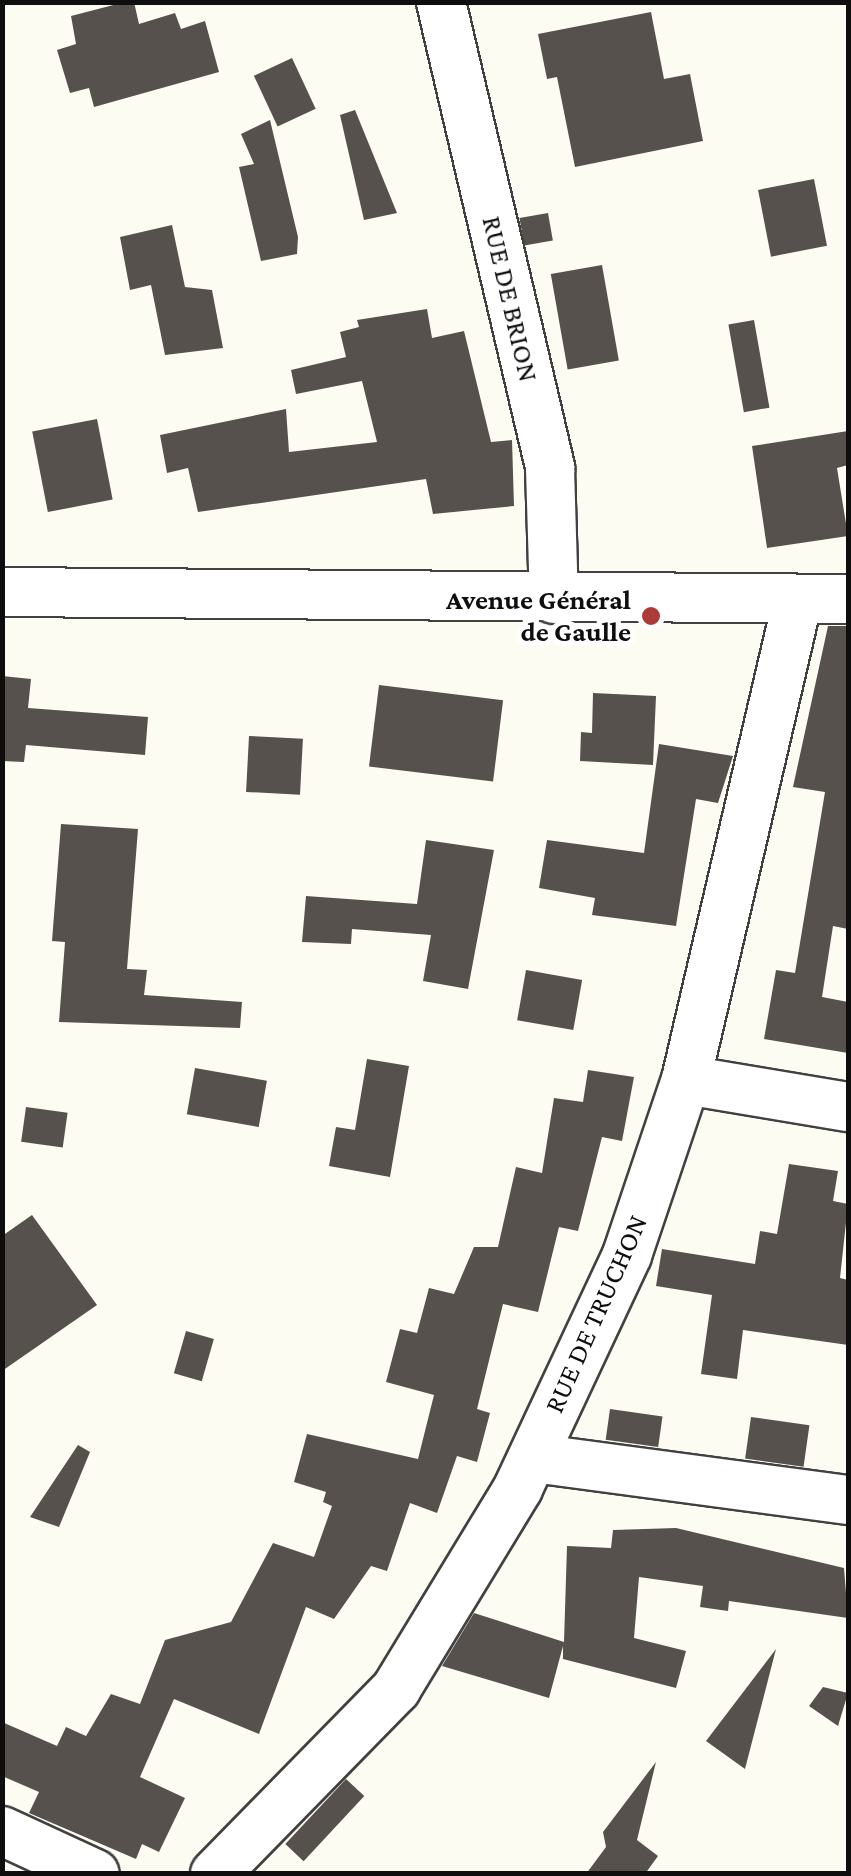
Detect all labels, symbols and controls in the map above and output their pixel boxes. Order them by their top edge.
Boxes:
street label: RUE DE BRION [475,213,545,385]
place label: Avenue Général de Gaulle [446,583,631,649]
marker: Avenue Général de Gaulle [640,605,662,627]
street label: RUE DE TRUCHON [537,1210,655,1418]

